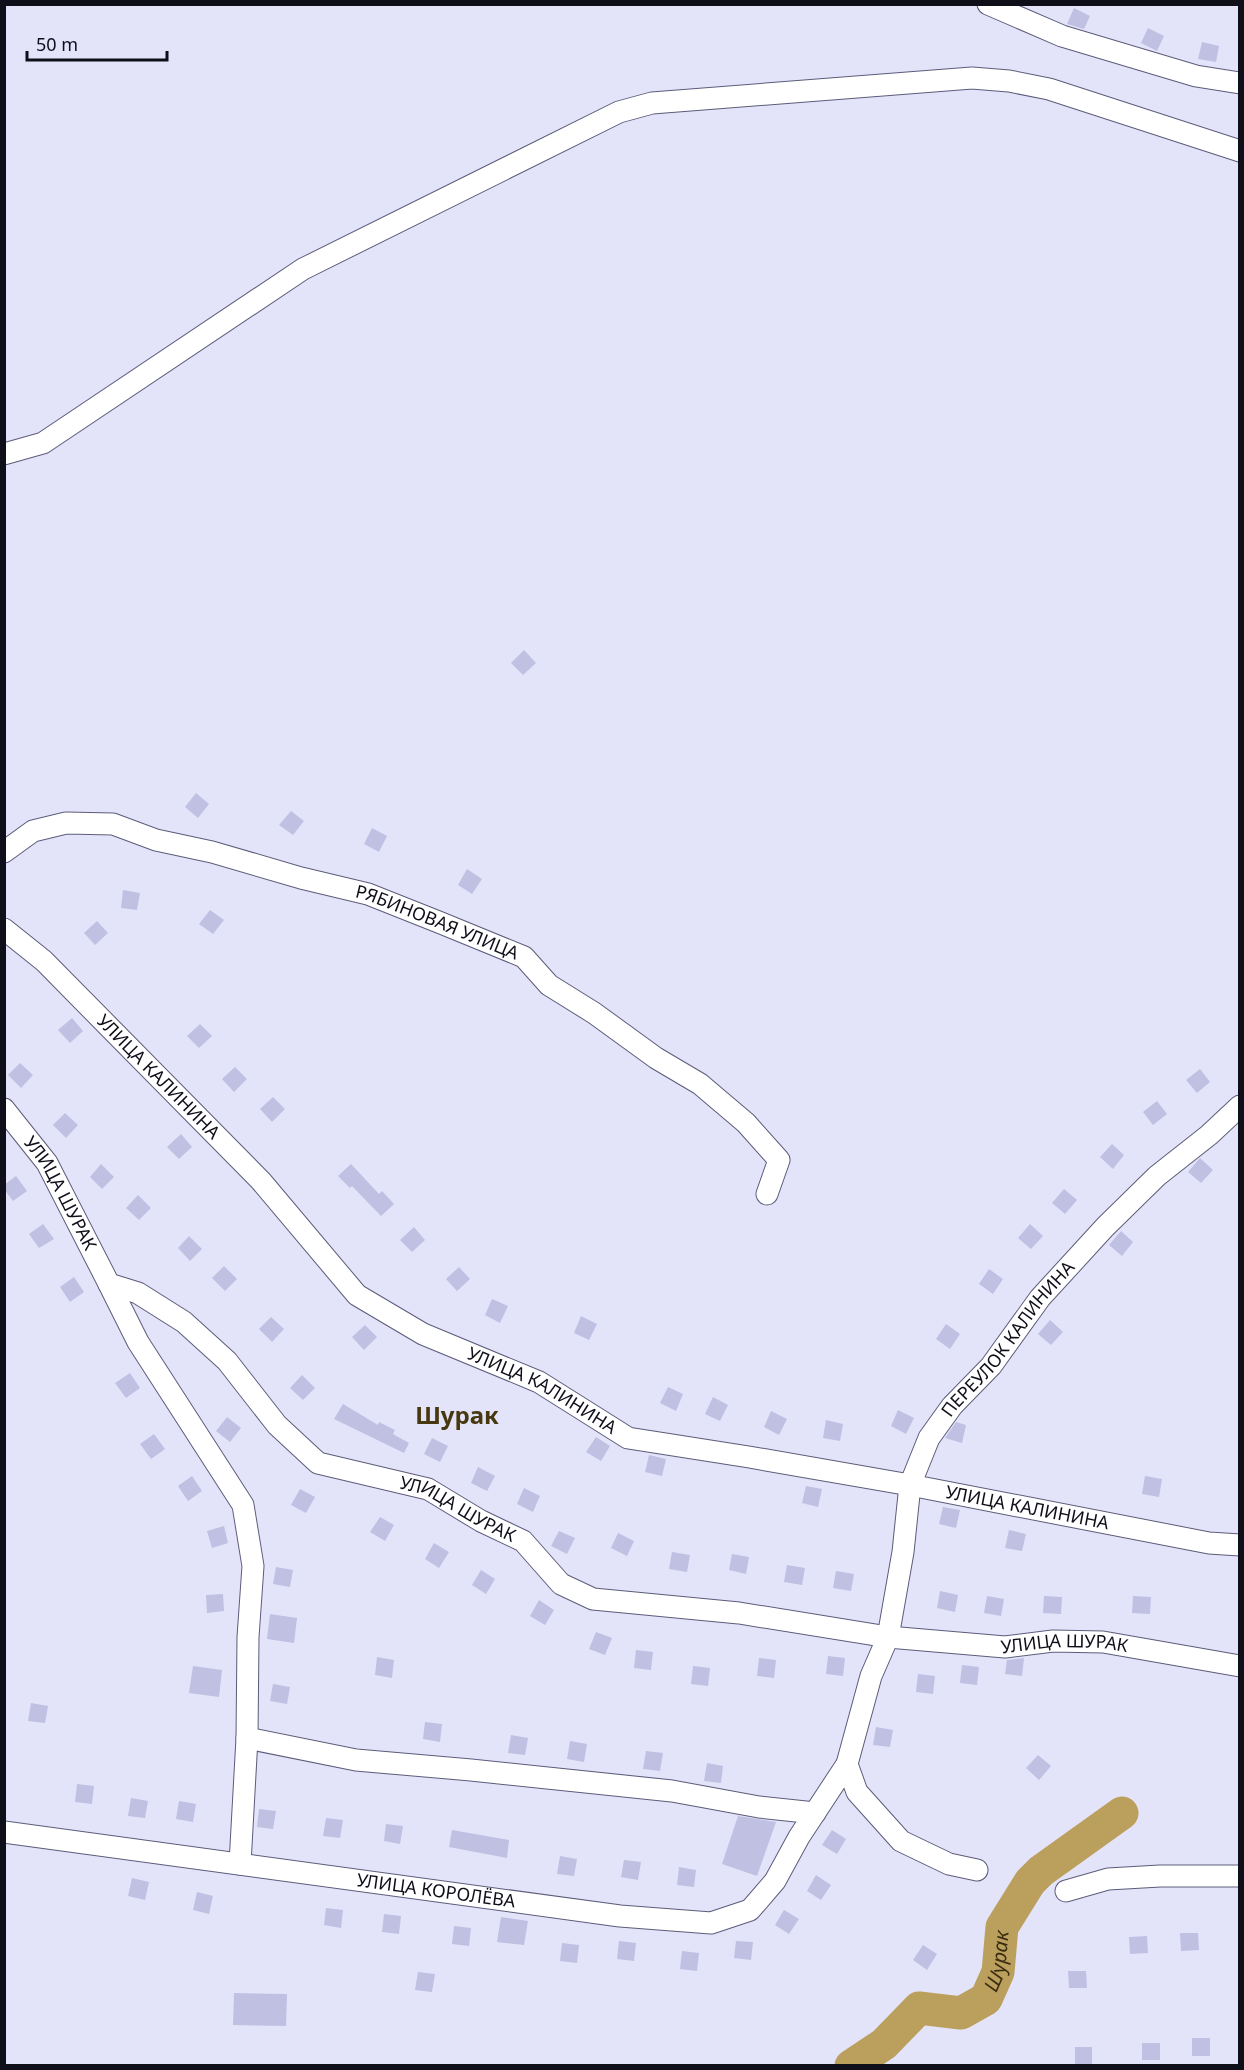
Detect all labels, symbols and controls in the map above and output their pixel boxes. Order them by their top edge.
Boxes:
scale bar [27,24,166,62]
text: 50 m [36,32,78,56]
street label: РЯБИНОВАЯ УЛИЦА [353,878,523,965]
street label: УЛИЦА КАЛИНИНА [92,1009,226,1144]
street label: УЛИЦА ШУРАК [19,1131,103,1255]
street label: ПЕРЕУЛОК КАЛИНИНА [935,1255,1080,1421]
street label: УЛИЦА КАЛИНИНА [464,1341,622,1439]
district label: Шурак [415,1398,499,1431]
street label: УЛИЦА ШУРАК [397,1470,521,1547]
street label: УЛИЦА КАЛИНИНА [944,1479,1112,1534]
street label: УЛИЦА ШУРАК [1000,1628,1131,1658]
street label: УЛИЦА КОРОЛЁВА [355,1867,518,1913]
water label: Шурак [977,1929,1015,1996]

